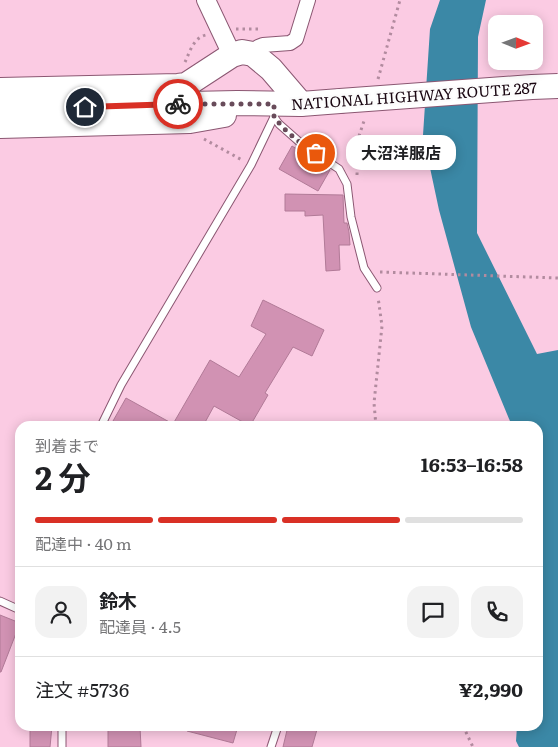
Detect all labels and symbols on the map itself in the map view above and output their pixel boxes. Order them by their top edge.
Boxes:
north arrow [488,15,542,70]
street label: NATIONAL HIGHWAY ROUTE 287 [290,75,538,115]
courier [153,79,203,129]
pin [64,86,106,128]
pin [295,132,337,174]
callout: 大沼洋服店 [346,136,456,170]

